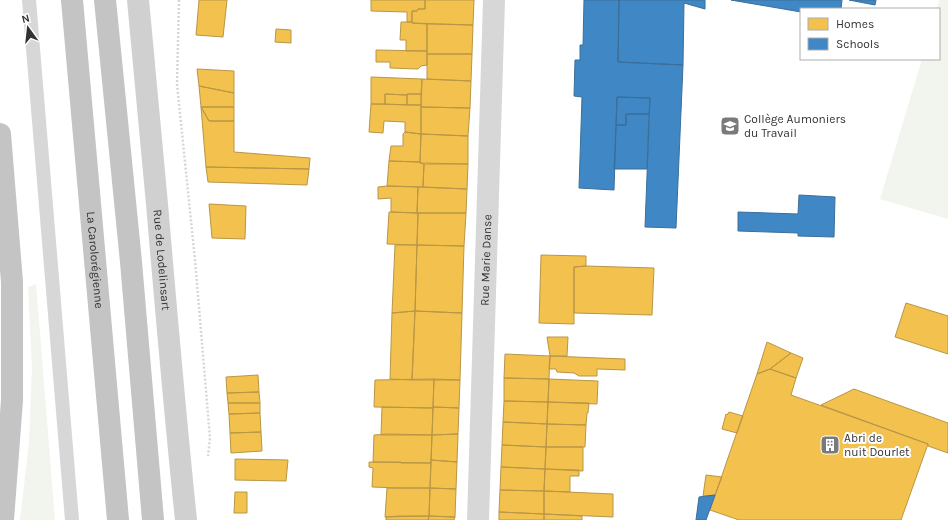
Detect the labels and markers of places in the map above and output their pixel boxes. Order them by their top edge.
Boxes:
place label: Collège Aumoniers du Travail [744,112,846,140]
school or university icon: Collège Aumoniers du Travail [719,115,741,137]
place label: Abri de nuit Dourlet [844,431,910,459]
building icon: Abri de nuit Dourlet [819,434,841,456]

